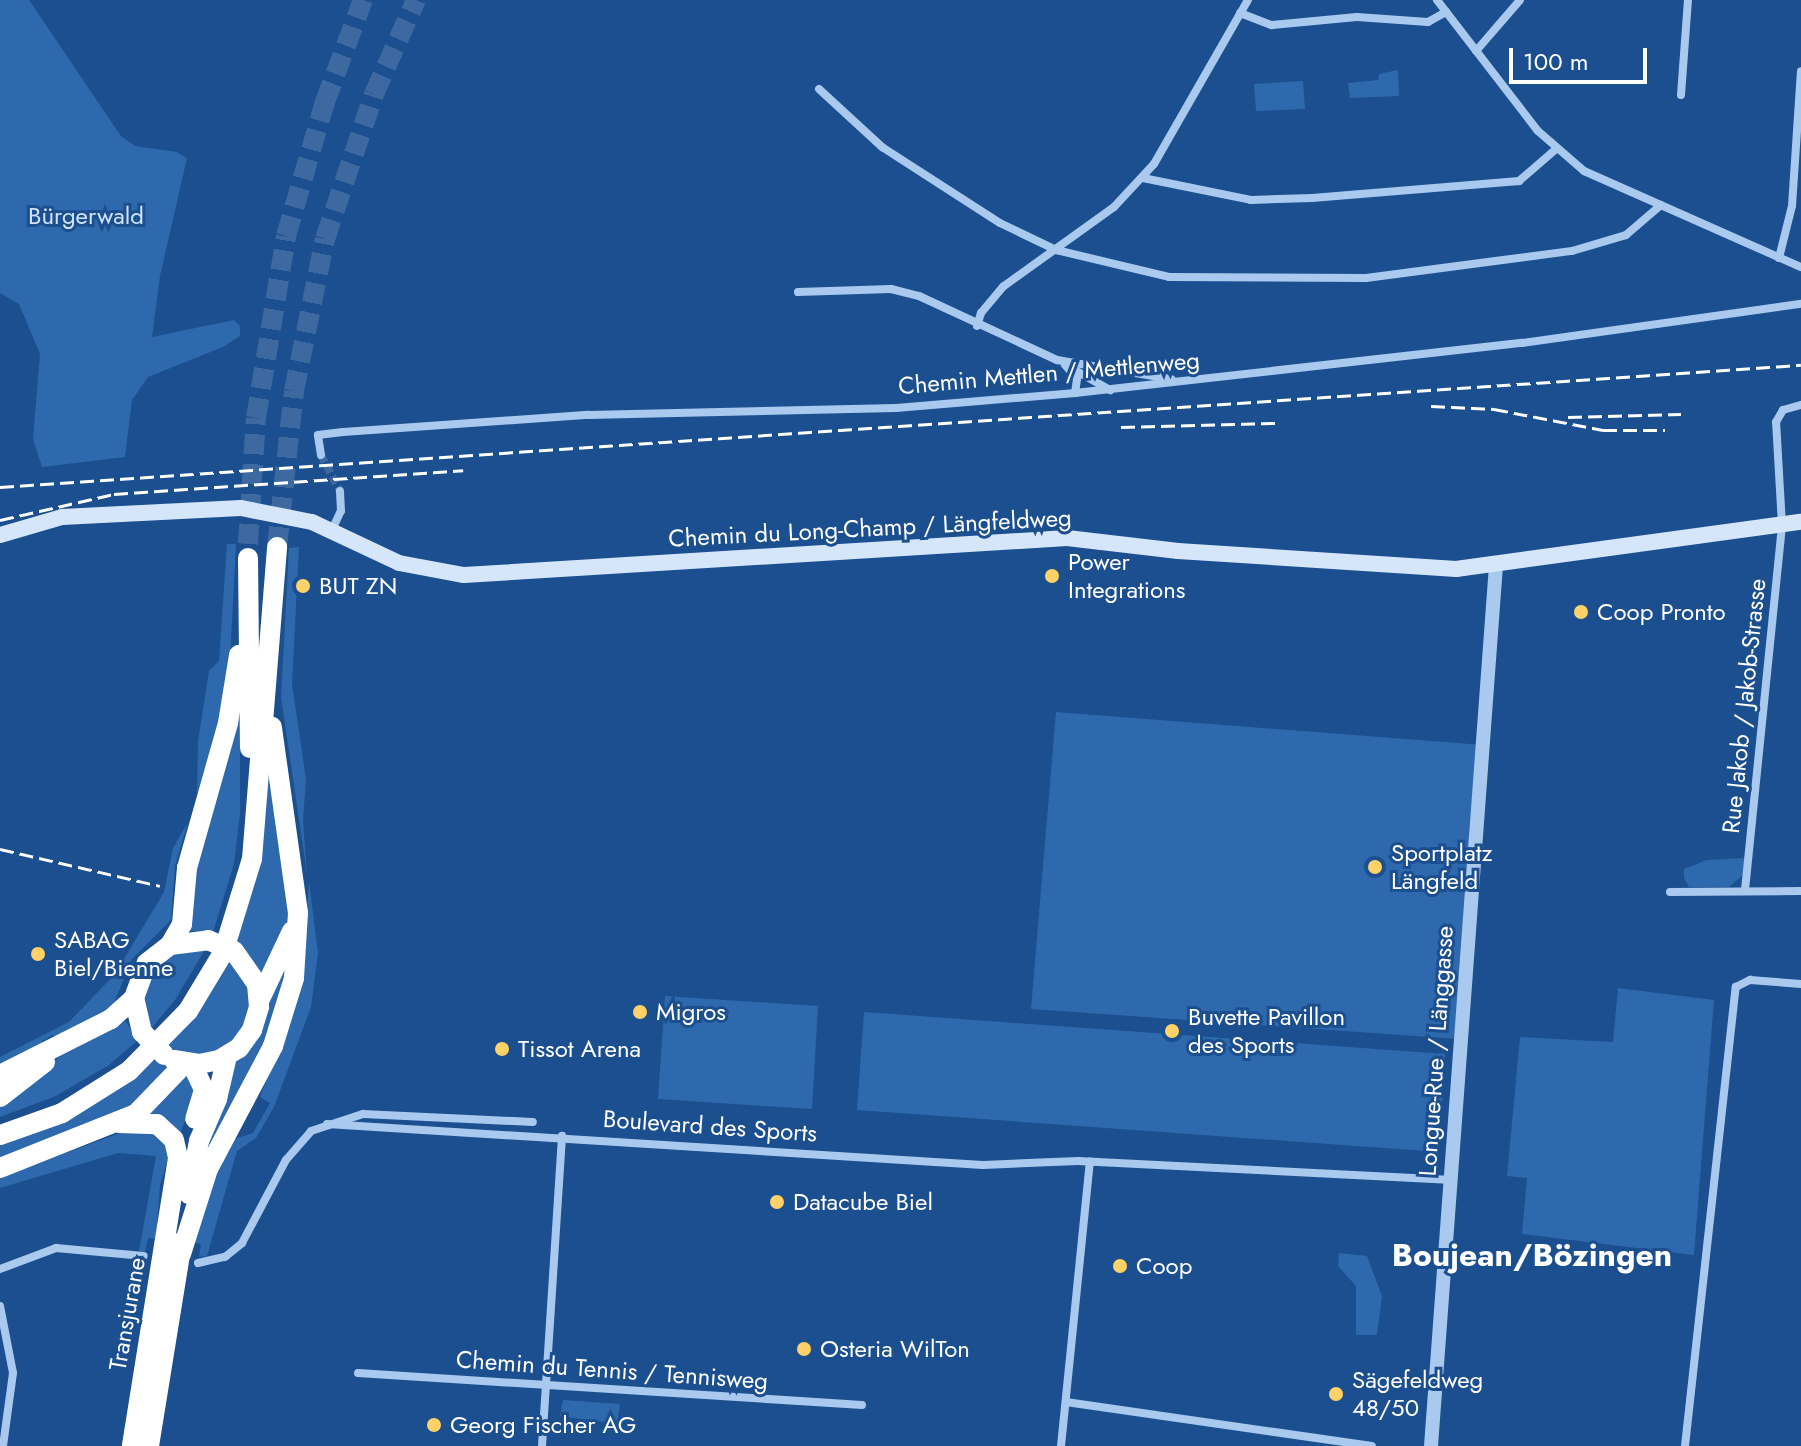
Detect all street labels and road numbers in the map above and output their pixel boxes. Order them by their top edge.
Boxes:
street label: Chemin Mettlen / Mettlenweg [897,345,1201,401]
street label: Chemin du Long-Champ / Längfeldweg [668,503,1072,553]
street label: Rue Jakob / Jakob-Strasse [1716,577,1772,835]
street label: Longue-Rue / Länggasse [1413,925,1459,1177]
street label: Boulevard des Sports [602,1104,818,1148]
street label: Transjurane [103,1255,151,1373]
street label: Chemin du Tennis / Tennisweg [455,1345,769,1395]

